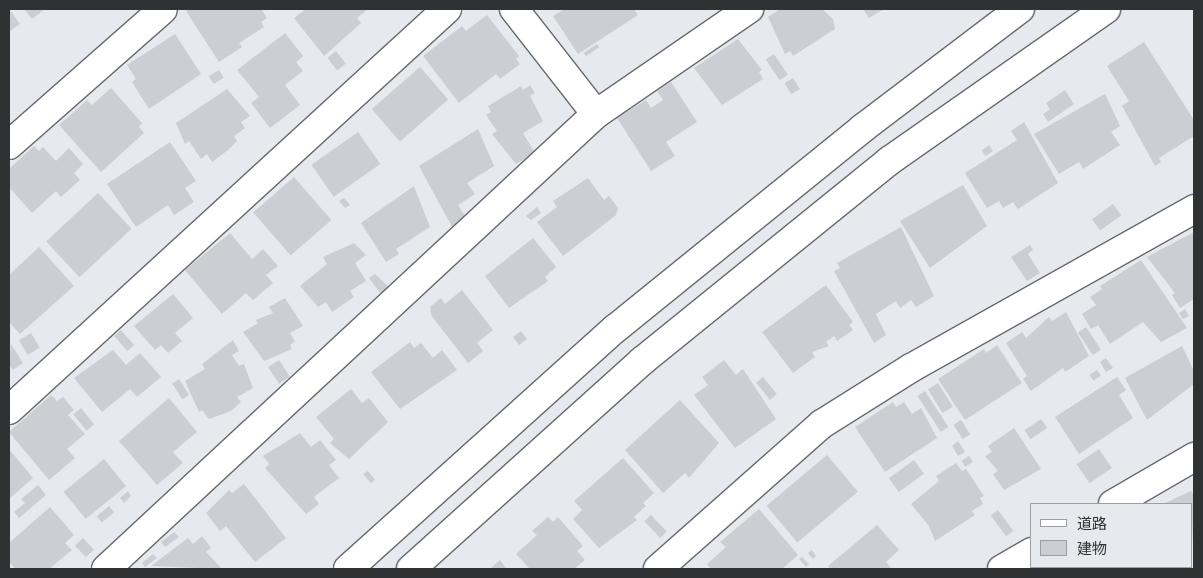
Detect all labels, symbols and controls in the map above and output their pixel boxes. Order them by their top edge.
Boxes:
legend [1030,503,1193,568]
text: 道路 [1077,514,1107,533]
text: 建物 [1077,539,1107,558]

